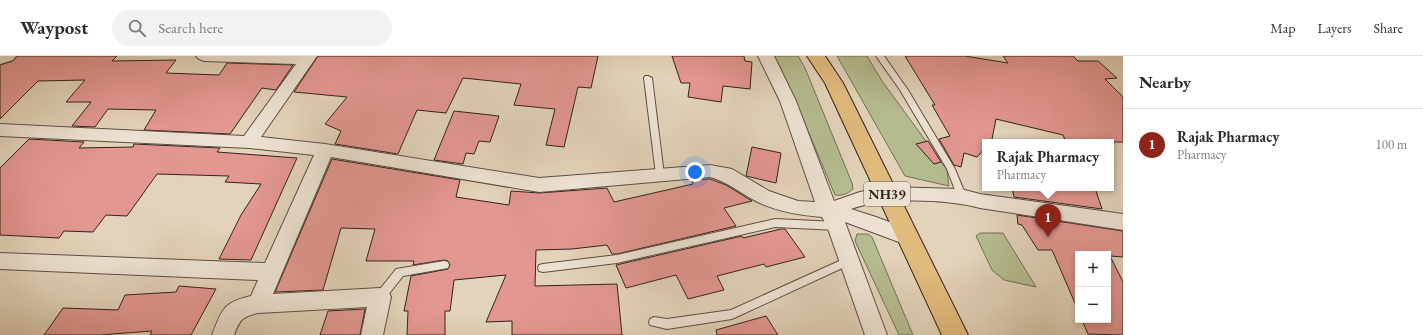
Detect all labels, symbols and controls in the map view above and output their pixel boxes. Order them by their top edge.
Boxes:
search box [112,10,392,46]
text: Waypost [20,15,88,40]
icon: search [126,17,148,39]
text: Search here [158,18,223,37]
text: Map [1270,19,1295,37]
text: Layers [1317,19,1352,37]
text: Share [1374,19,1403,37]
text: Nearby [1139,71,1191,93]
text: Rajak Pharmacy [1177,127,1280,146]
text: 1 [1149,136,1155,153]
text: 100 m [1376,136,1407,153]
popup [982,139,1114,191]
text: Pharmacy [1177,146,1226,163]
text: Rajak Pharmacy [997,147,1099,166]
your location [685,162,705,182]
text: Pharmacy [997,166,1046,183]
road number: NH39 [864,182,910,206]
pin: 1 [1035,204,1061,237]
map controls [1075,251,1111,323]
button: + [1075,251,1111,287]
button: − [1075,287,1111,323]

